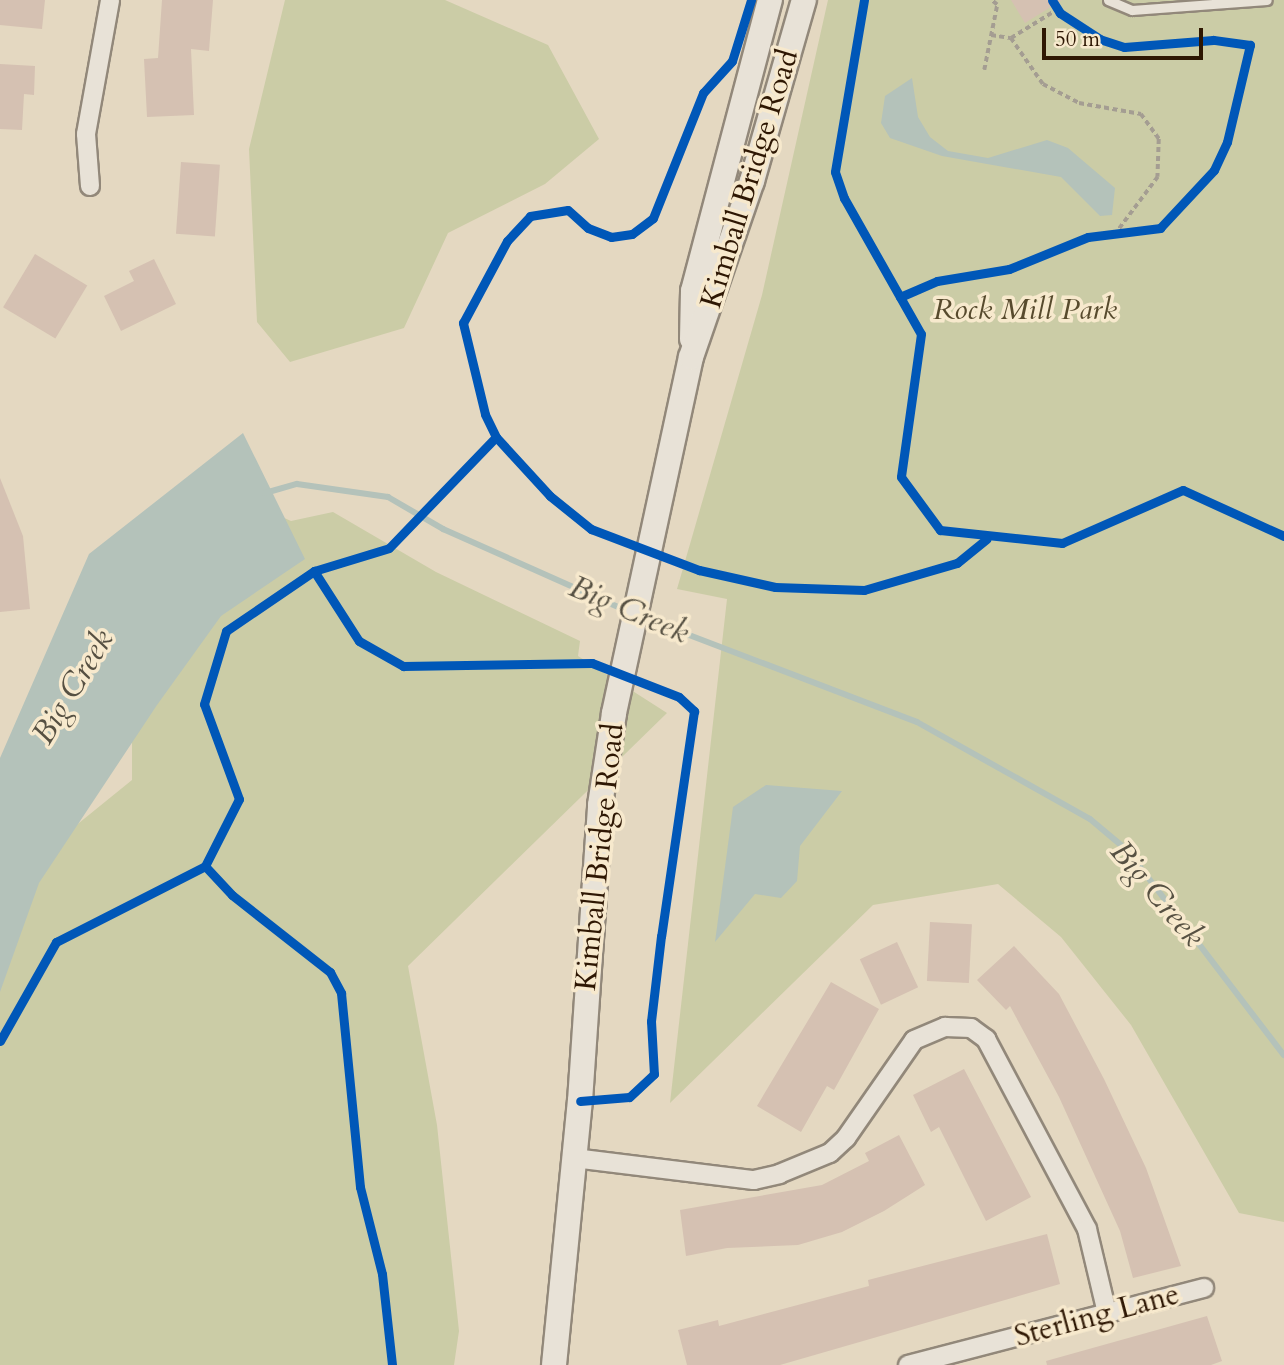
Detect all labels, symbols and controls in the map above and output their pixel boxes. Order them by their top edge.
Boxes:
scale bar [1046,14,1207,58]
text: 50 m [1055,25,1100,54]
street label: Kimball Bridge Road [694,45,806,313]
park label: Rock Mill Park [933,292,1117,328]
water label: Big Creek [563,568,695,652]
water label: Big Creek [24,623,122,751]
street label: Kimball Bridge Road [568,722,632,992]
water label: Big Creek [1102,833,1212,955]
street label: Sterling Lane [1011,1277,1183,1355]

